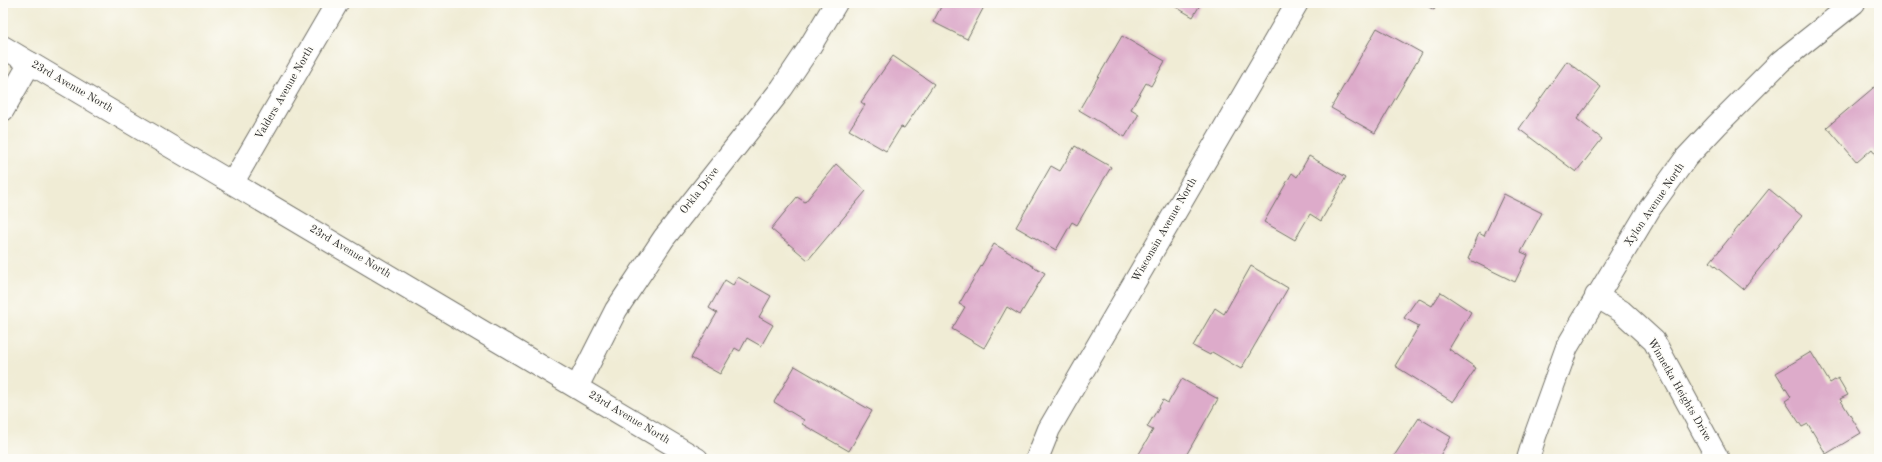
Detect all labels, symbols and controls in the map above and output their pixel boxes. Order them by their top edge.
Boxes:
street label: Valders Avenue North [254,45,316,141]
street label: 23rd Avenue North [29,59,115,115]
street label: Xylon Avenue North [1623,161,1687,249]
street label: Orkla Drive [678,166,722,216]
street label: Wisconsin Avenue North [1131,176,1199,284]
street label: 23rd Avenue North [308,223,392,281]
street label: Winnetka Heights Drive [1645,337,1713,443]
street label: 23rd Avenue North [587,389,671,447]

